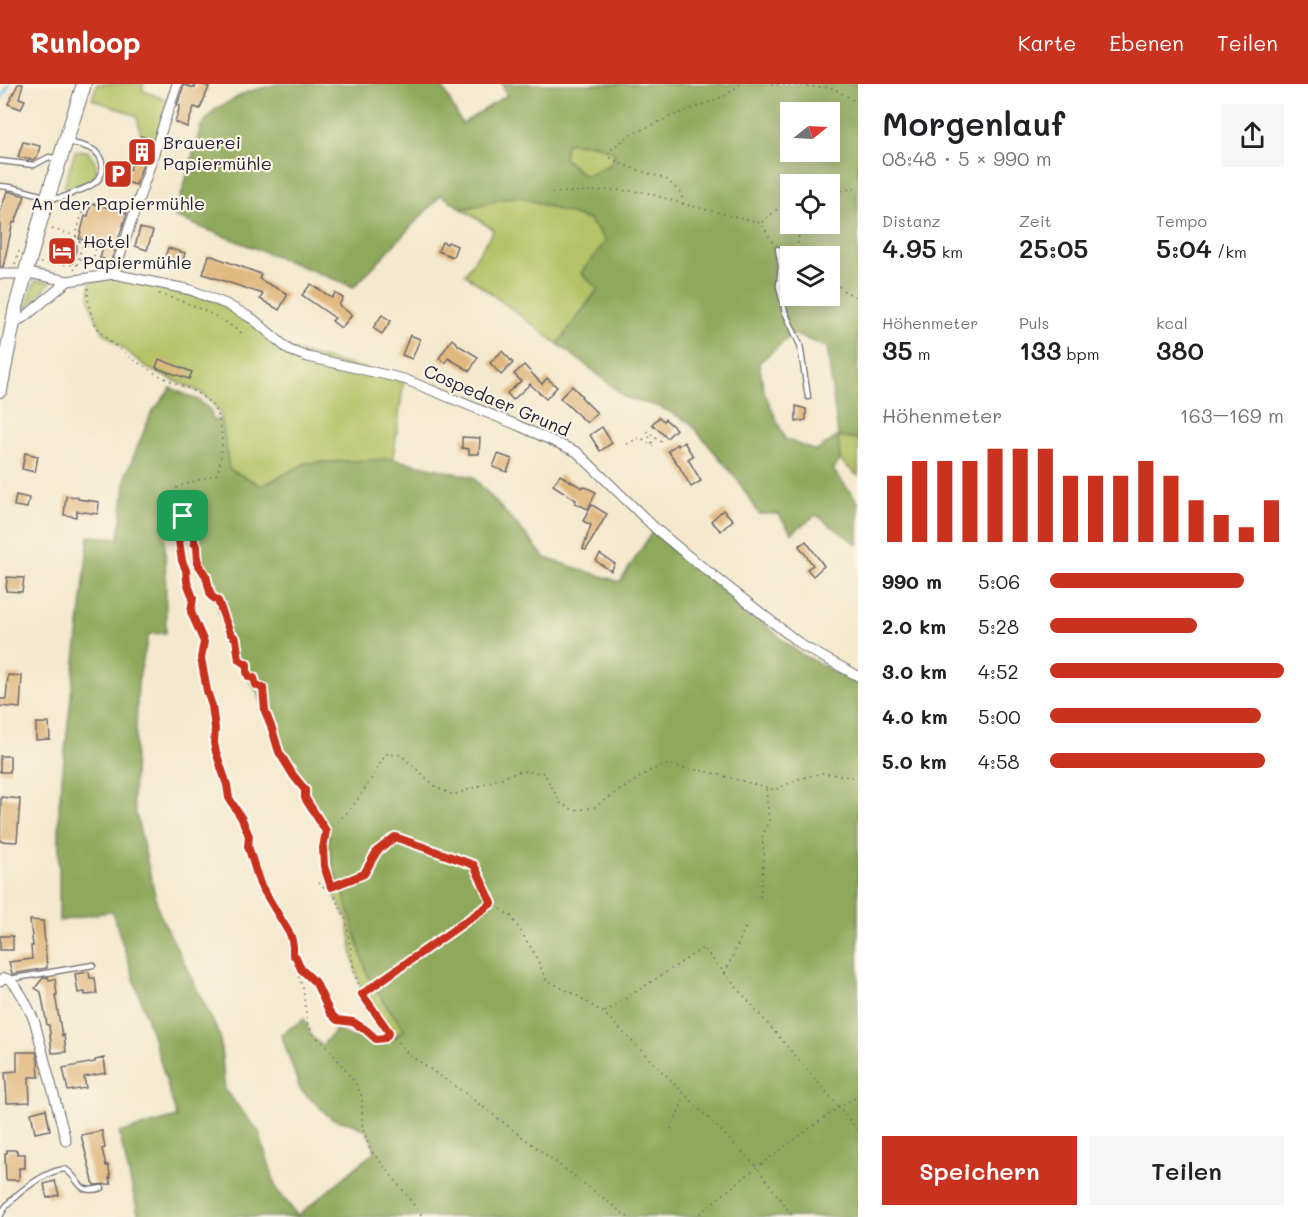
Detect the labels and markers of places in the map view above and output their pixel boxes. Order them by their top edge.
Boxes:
place label: Brauerei Papiermühle [163,130,272,175]
building icon: Brauerei Papiermühle [126,136,158,168]
parking icon: An der Papiermühle [102,158,134,190]
place label: An der Papiermühle [31,191,205,215]
place label: Hotel Papiermühle [83,229,192,274]
hotel icon: Hotel Papiermühle [46,235,78,267]
pin [157,490,208,541]

